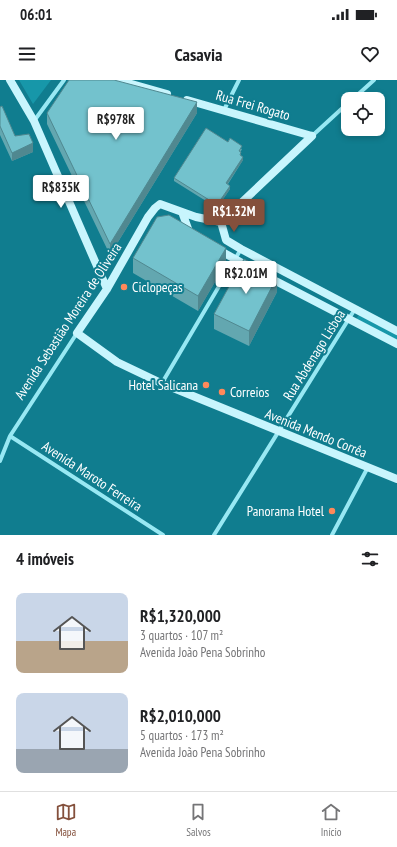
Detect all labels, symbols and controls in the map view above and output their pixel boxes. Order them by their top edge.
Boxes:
text: 06:01 [20,5,52,24]
icon: menu [16,43,38,65]
text: Casavia [175,43,222,66]
icon: heart [359,43,381,65]
street label: Rua Frei Rogato [214,86,292,124]
map controls [341,92,385,136]
button: locate [341,92,385,136]
pin: R$978K [83,107,149,141]
text: R$978K [97,111,135,128]
pin: R$835K [28,175,94,209]
text: R$835K [42,179,80,196]
pin: R$1.32M [197,199,271,233]
text: R$1.32M [213,203,255,220]
street label: Avenida Sebastião Moreira de Oliveira [11,239,125,403]
pin: R$2.01M [209,261,283,295]
text: R$2.01M [225,265,267,282]
place label: Ciclopeças [132,278,183,296]
marker: Ciclopeças [119,282,129,292]
street label: Rua Abdenago Lisboa [279,306,349,404]
place label: Hotel Salicana [128,376,198,394]
marker: Hotel Salicana [201,380,211,390]
place label: Correios [230,383,270,401]
marker: Correios [217,387,227,397]
street label: Avenida Mendo Corrêa [262,404,370,462]
street label: Avenida Maroto Ferreira [39,437,145,515]
place label: Panorama Hotel [247,502,325,520]
marker: Panorama Hotel [327,506,337,516]
text: 4 imóveis [16,548,74,570]
icon: filters [359,548,381,570]
text: R$1,320,000 [140,605,221,627]
icon: home [48,609,96,657]
text: 3 quartos · 107 m² [140,627,223,644]
text: Avenida João Pena Sobrinho [140,644,265,661]
text: R$2,010,000 [140,705,221,727]
icon: home [48,709,96,757]
text: 5 quartos · 173 m² [140,727,224,744]
text: Avenida João Pena Sobrinho [140,744,265,761]
tab: Mapa [55,801,77,839]
tab: Salvos [186,801,211,839]
tab: Início [320,801,342,839]

